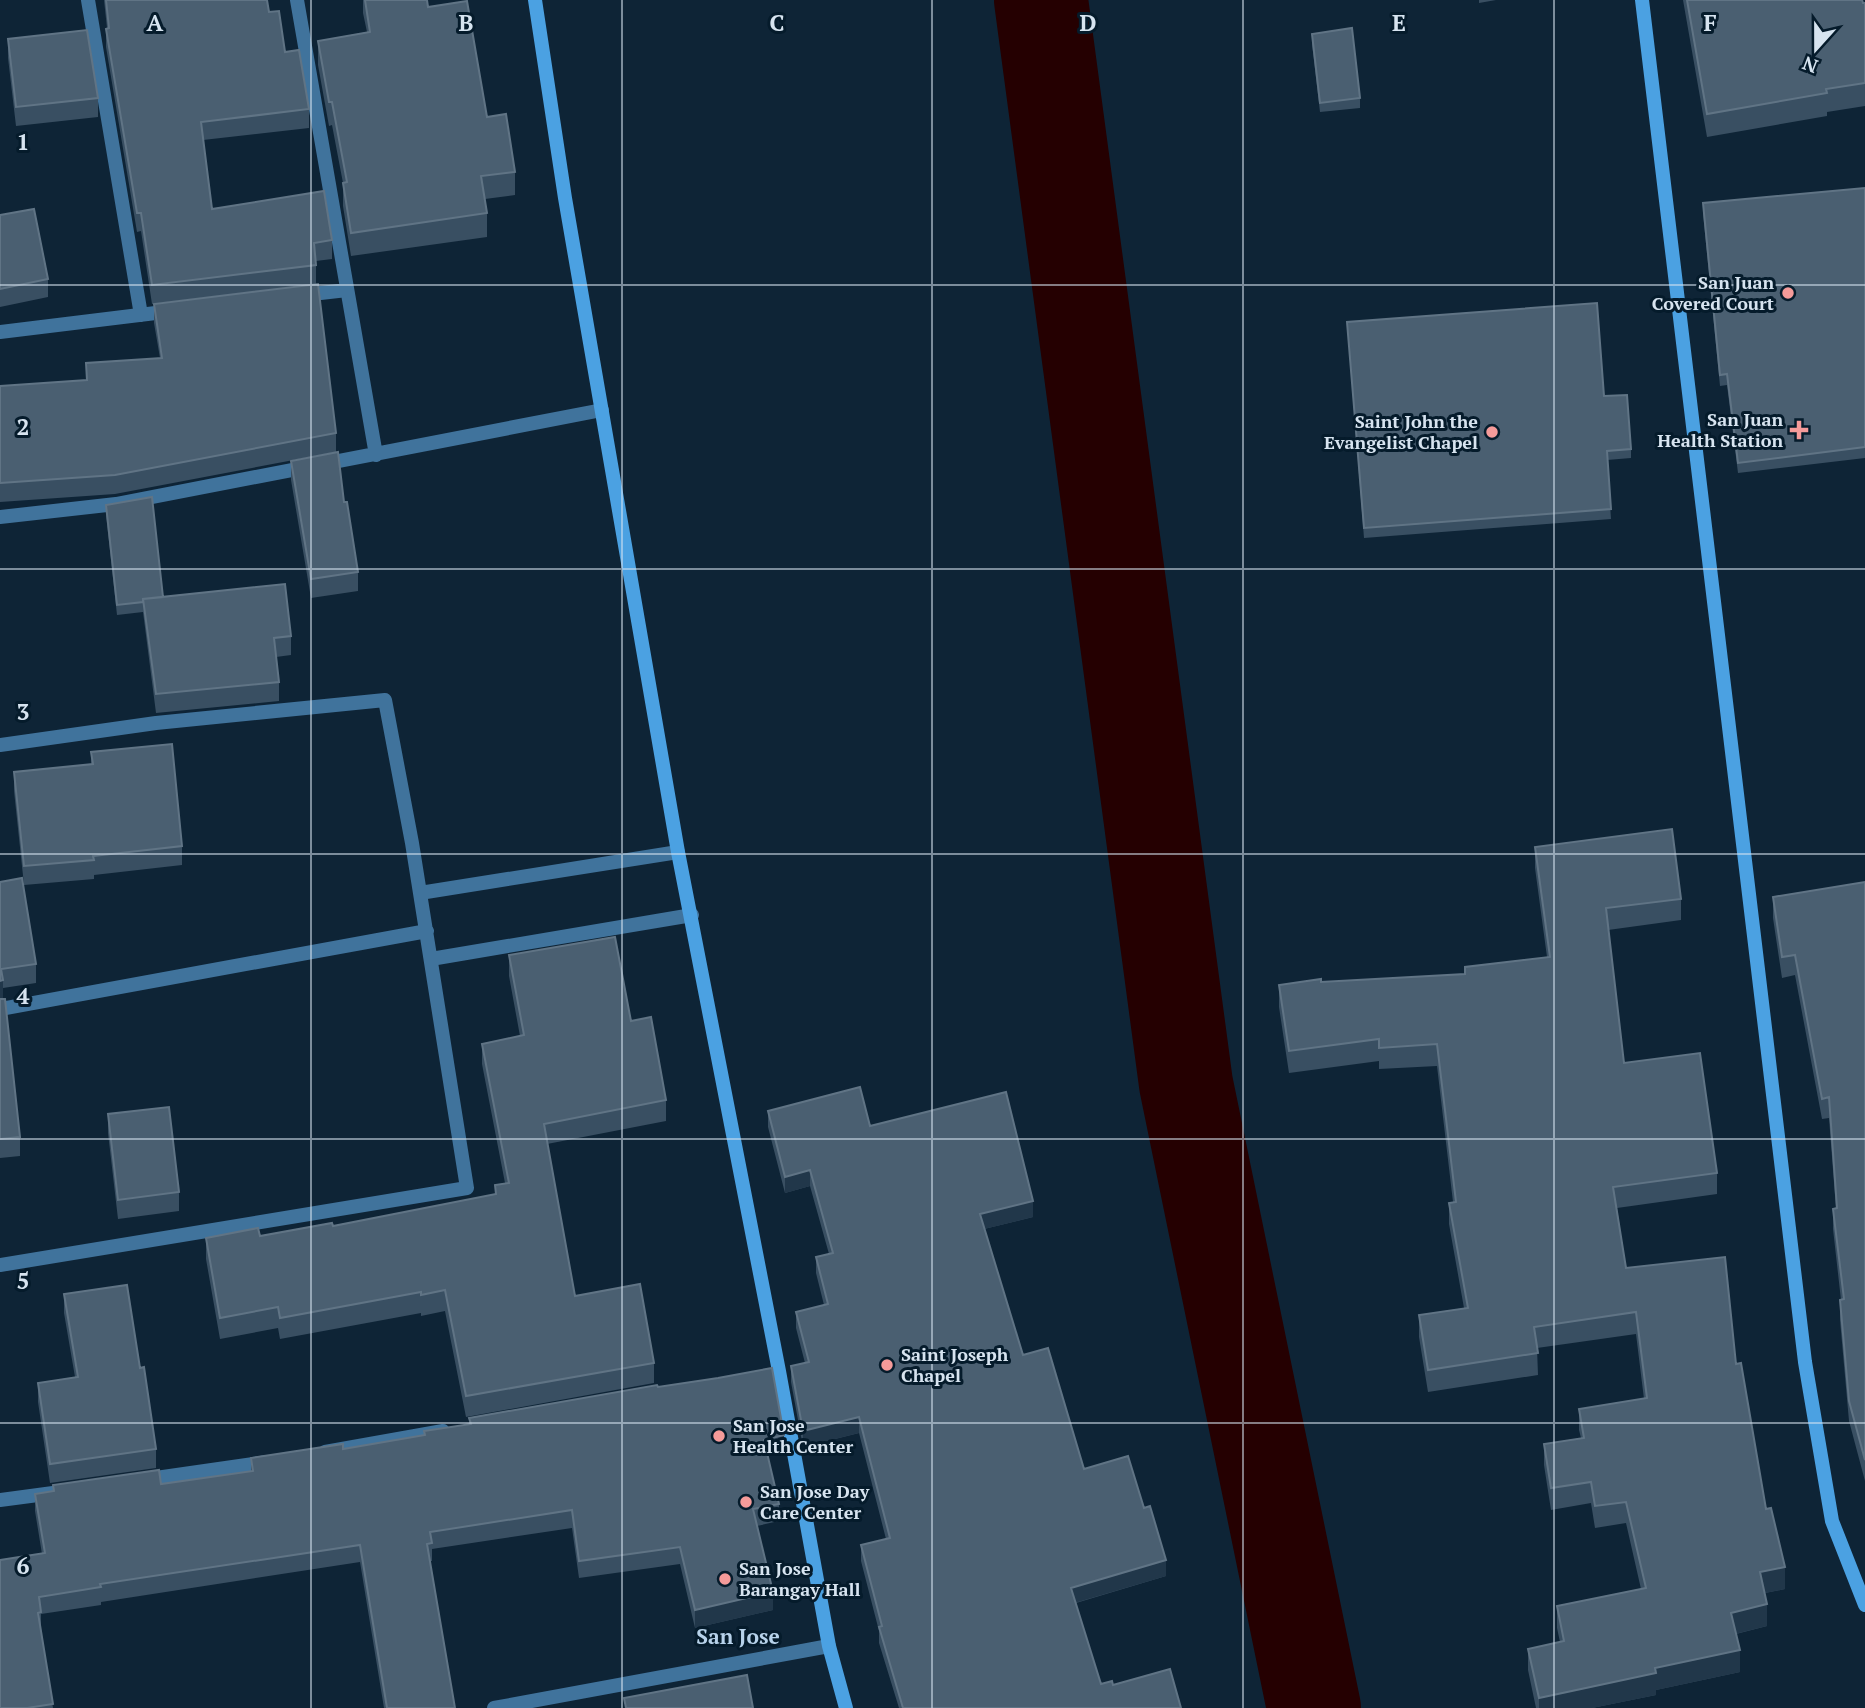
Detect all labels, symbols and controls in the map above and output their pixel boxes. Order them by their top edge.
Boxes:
text: A [147,7,164,38]
text: B [459,7,474,38]
text: C [770,7,785,38]
text: D [1080,7,1097,38]
text: E [1392,7,1406,38]
text: F [1703,7,1717,38]
north arrow [1781,14,1851,84]
text: N [1798,51,1821,80]
text: 1 [17,126,30,157]
place label: San Juan Covered Court [1652,270,1774,315]
marker: San Juan Covered Court [1780,285,1796,301]
place label: San Juan Health Station [1657,407,1783,452]
place label: Saint John the Evangelist Chapel [1324,409,1478,454]
text: 2 [17,411,30,442]
marker: San Juan Health Station [1789,420,1809,440]
marker: Saint John the Evangelist Chapel [1484,424,1500,440]
text: 3 [17,696,30,727]
text: 4 [17,980,30,1011]
text: 5 [17,1265,30,1296]
place label: Saint Joseph Chapel [901,1342,1009,1387]
marker: Saint Joseph Chapel [879,1357,895,1373]
place label: San Jose Health Center [733,1413,854,1458]
marker: San Jose Health Center [711,1428,727,1444]
place label: San Jose Day Care Center [760,1479,870,1524]
marker: San Jose Day Care Center [738,1494,754,1510]
text: 6 [17,1550,30,1581]
place label: San Jose Barangay Hall [739,1556,860,1601]
marker: San Jose Barangay Hall [717,1571,733,1587]
district label: San Jose [696,1622,780,1650]

